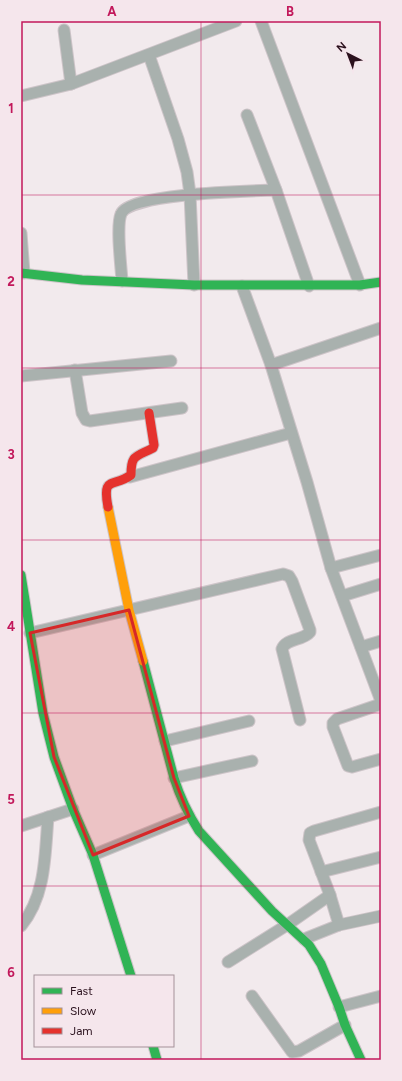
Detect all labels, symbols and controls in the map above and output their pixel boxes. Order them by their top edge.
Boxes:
text: A [107,4,117,19]
text: B [286,4,294,19]
north arrow [328,34,368,74]
text: N [334,39,349,55]
text: 1 [8,101,14,116]
text: 2 [7,274,15,289]
text: 3 [7,447,15,462]
text: 4 [7,619,15,634]
text: 5 [7,792,15,807]
text: 6 [7,965,15,980]
legend [34,975,174,1047]
text: Fast [70,984,93,998]
text: Slow [70,1004,97,1018]
text: Jam [70,1024,93,1038]

